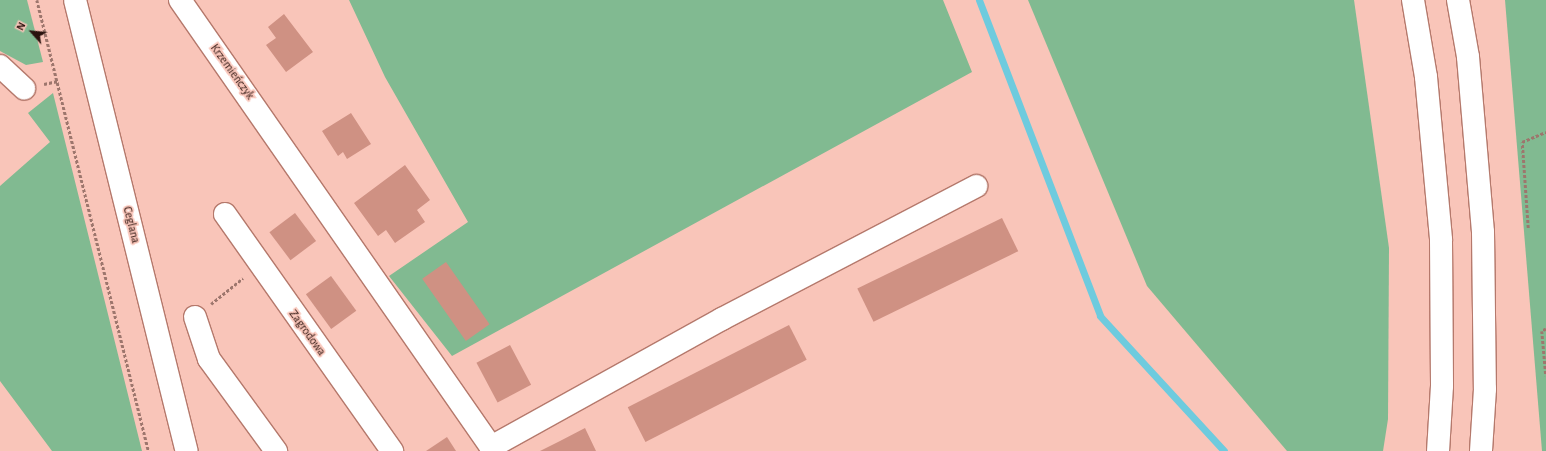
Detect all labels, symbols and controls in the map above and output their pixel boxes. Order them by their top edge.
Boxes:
north arrow [12,12,52,52]
text: N [14,20,28,32]
street label: Krzemieńczyk [207,41,257,103]
street label: Ceglana [119,205,143,245]
street label: Zagrodowa [286,307,328,359]

